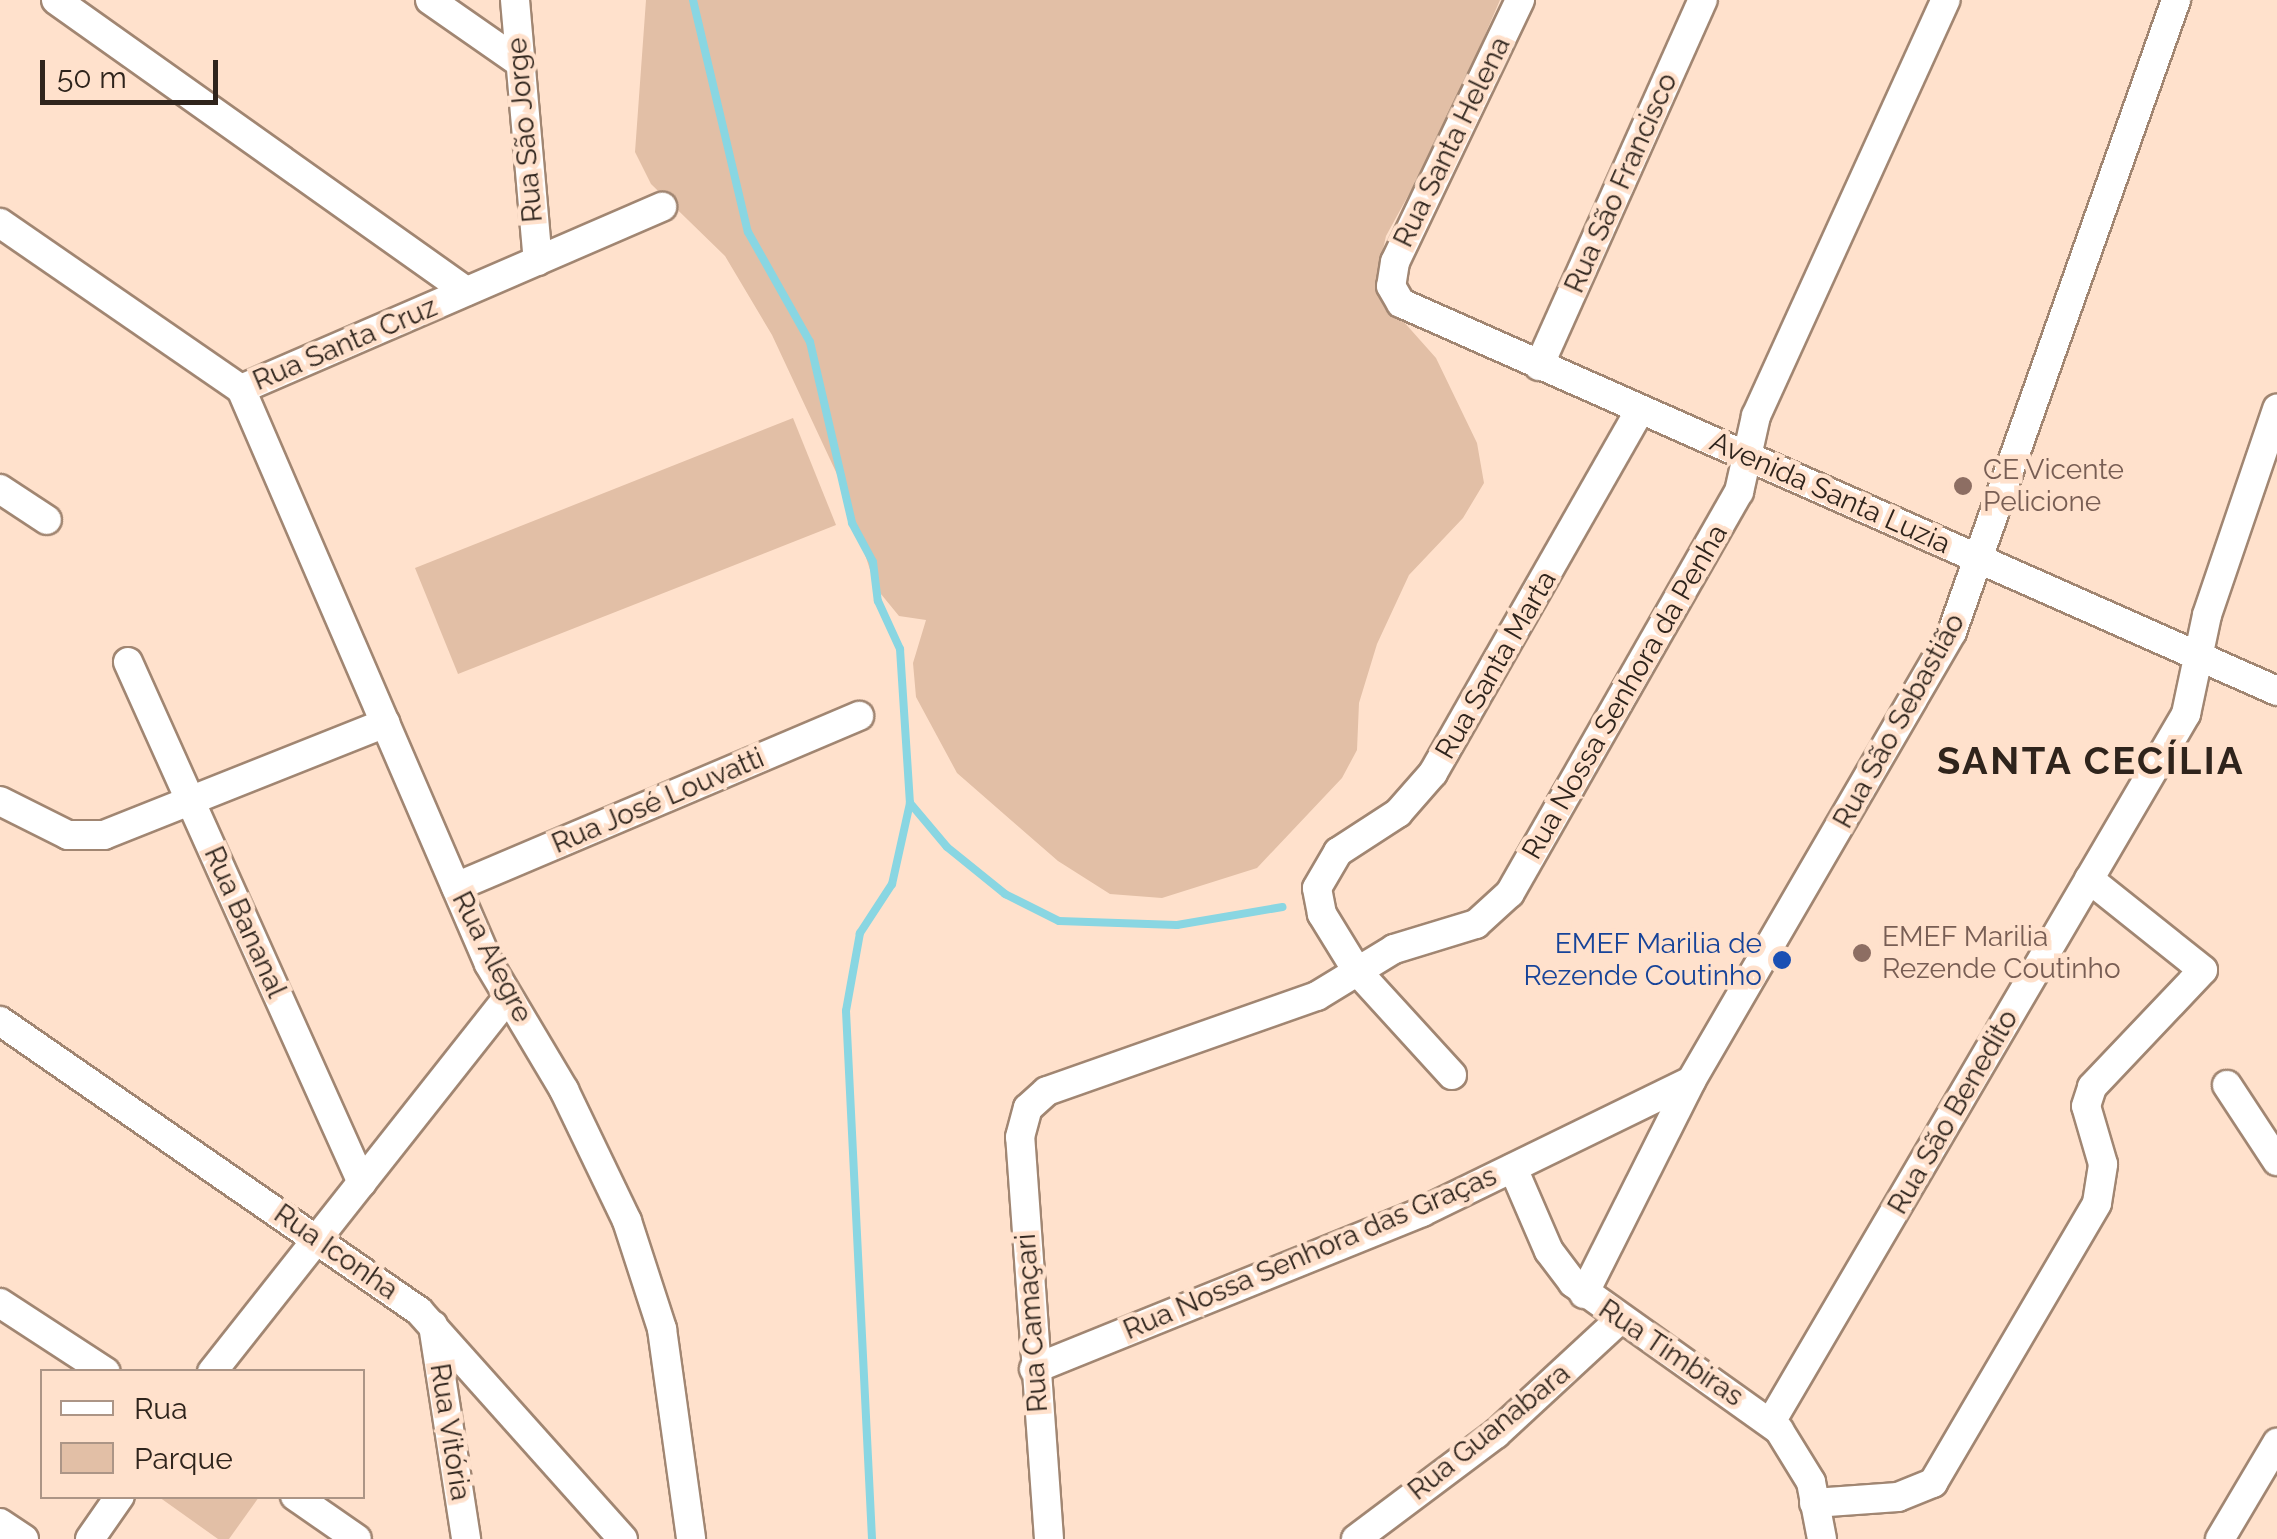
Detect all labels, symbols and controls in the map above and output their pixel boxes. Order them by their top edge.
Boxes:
street label: Rua Santa Helena [1387,31,1517,253]
street label: Rua São Jorge [500,36,550,224]
scale bar [45,40,222,102]
text: 50 m [57,60,127,95]
street label: Rua São Francisco [1557,68,1685,298]
street label: Rua Santa Cruz [248,290,442,398]
street label: Avenida Santa Luzia [1705,425,1955,561]
place label: CE Vicente Pelicione [1983,453,2125,519]
marker: CE Vicente Pelicione [1952,475,1974,497]
street label: Rua Nossa Senhora da Penha [1515,519,1735,865]
street label: Rua Santa Marta [1429,565,1563,765]
street label: Rua São Sebastião [1826,608,1972,834]
district label: SANTA CECÍLIA [1936,738,2246,784]
street label: Rua José Louvatti [547,741,769,861]
street label: Rua Bananal [197,841,293,1003]
street label: Rua Alegre [445,886,539,1028]
place label: EMEF Marilia Rezende Coutinho [1882,920,2121,986]
place label: EMEF Marilia de Rezende Coutinho [1523,927,1762,993]
marker: EMEF Marilia Rezende Coutinho [1851,942,1873,964]
marker: EMEF Marilia de Rezende Coutinho [1771,949,1793,971]
street label: Rua São Benedito [1881,1004,2025,1220]
street label: Rua Nossa Senhora das Graças [1118,1159,1502,1347]
street label: Rua Iconha [268,1197,404,1307]
street label: Rua Camaçari [1009,1232,1055,1414]
street label: Rua Timbiras [1592,1292,1750,1414]
street label: Rua Guanabara [1401,1357,1577,1507]
street label: Rua Vitória [423,1361,477,1503]
legend [40,1369,365,1499]
text: Rua [134,1391,188,1426]
text: Parque [134,1441,233,1476]

